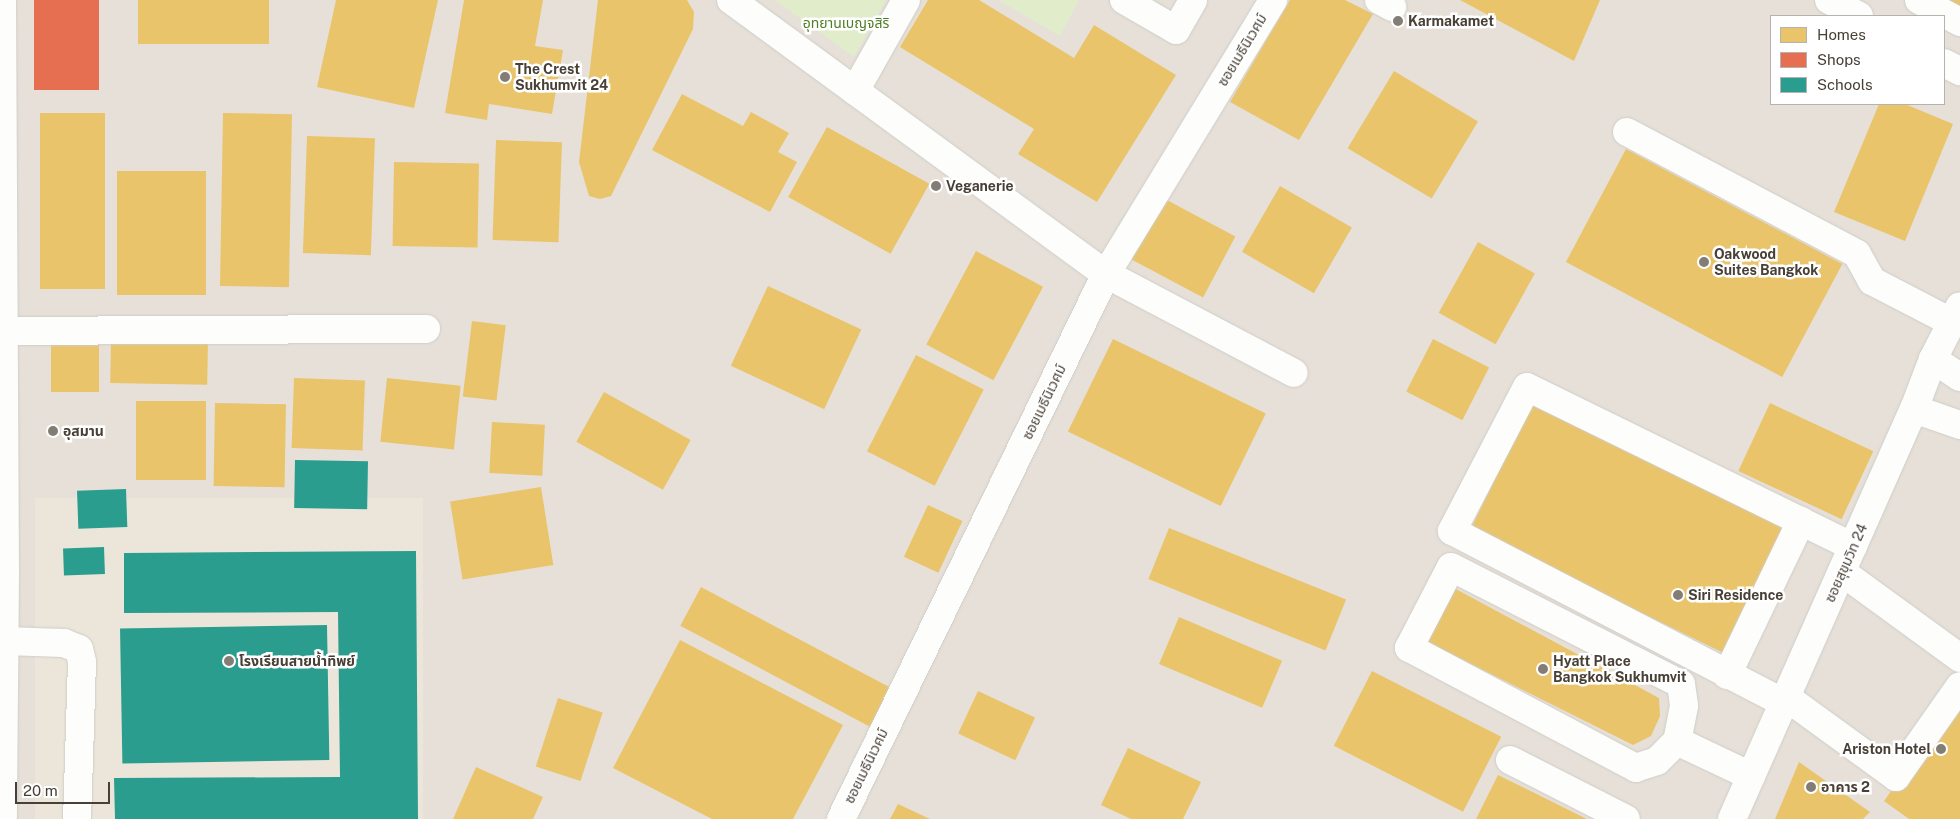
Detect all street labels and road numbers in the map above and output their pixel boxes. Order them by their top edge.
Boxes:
street label: ซอยเมธีนิเวศม์ [1214,11,1270,89]
street label: ซอยเมธีนิเวศม์ [1019,362,1069,442]
street label: ซอยสุขุมวิท 24 [1821,521,1871,605]
street label: ซอยเมธีนิเวศม์ [841,726,891,806]

